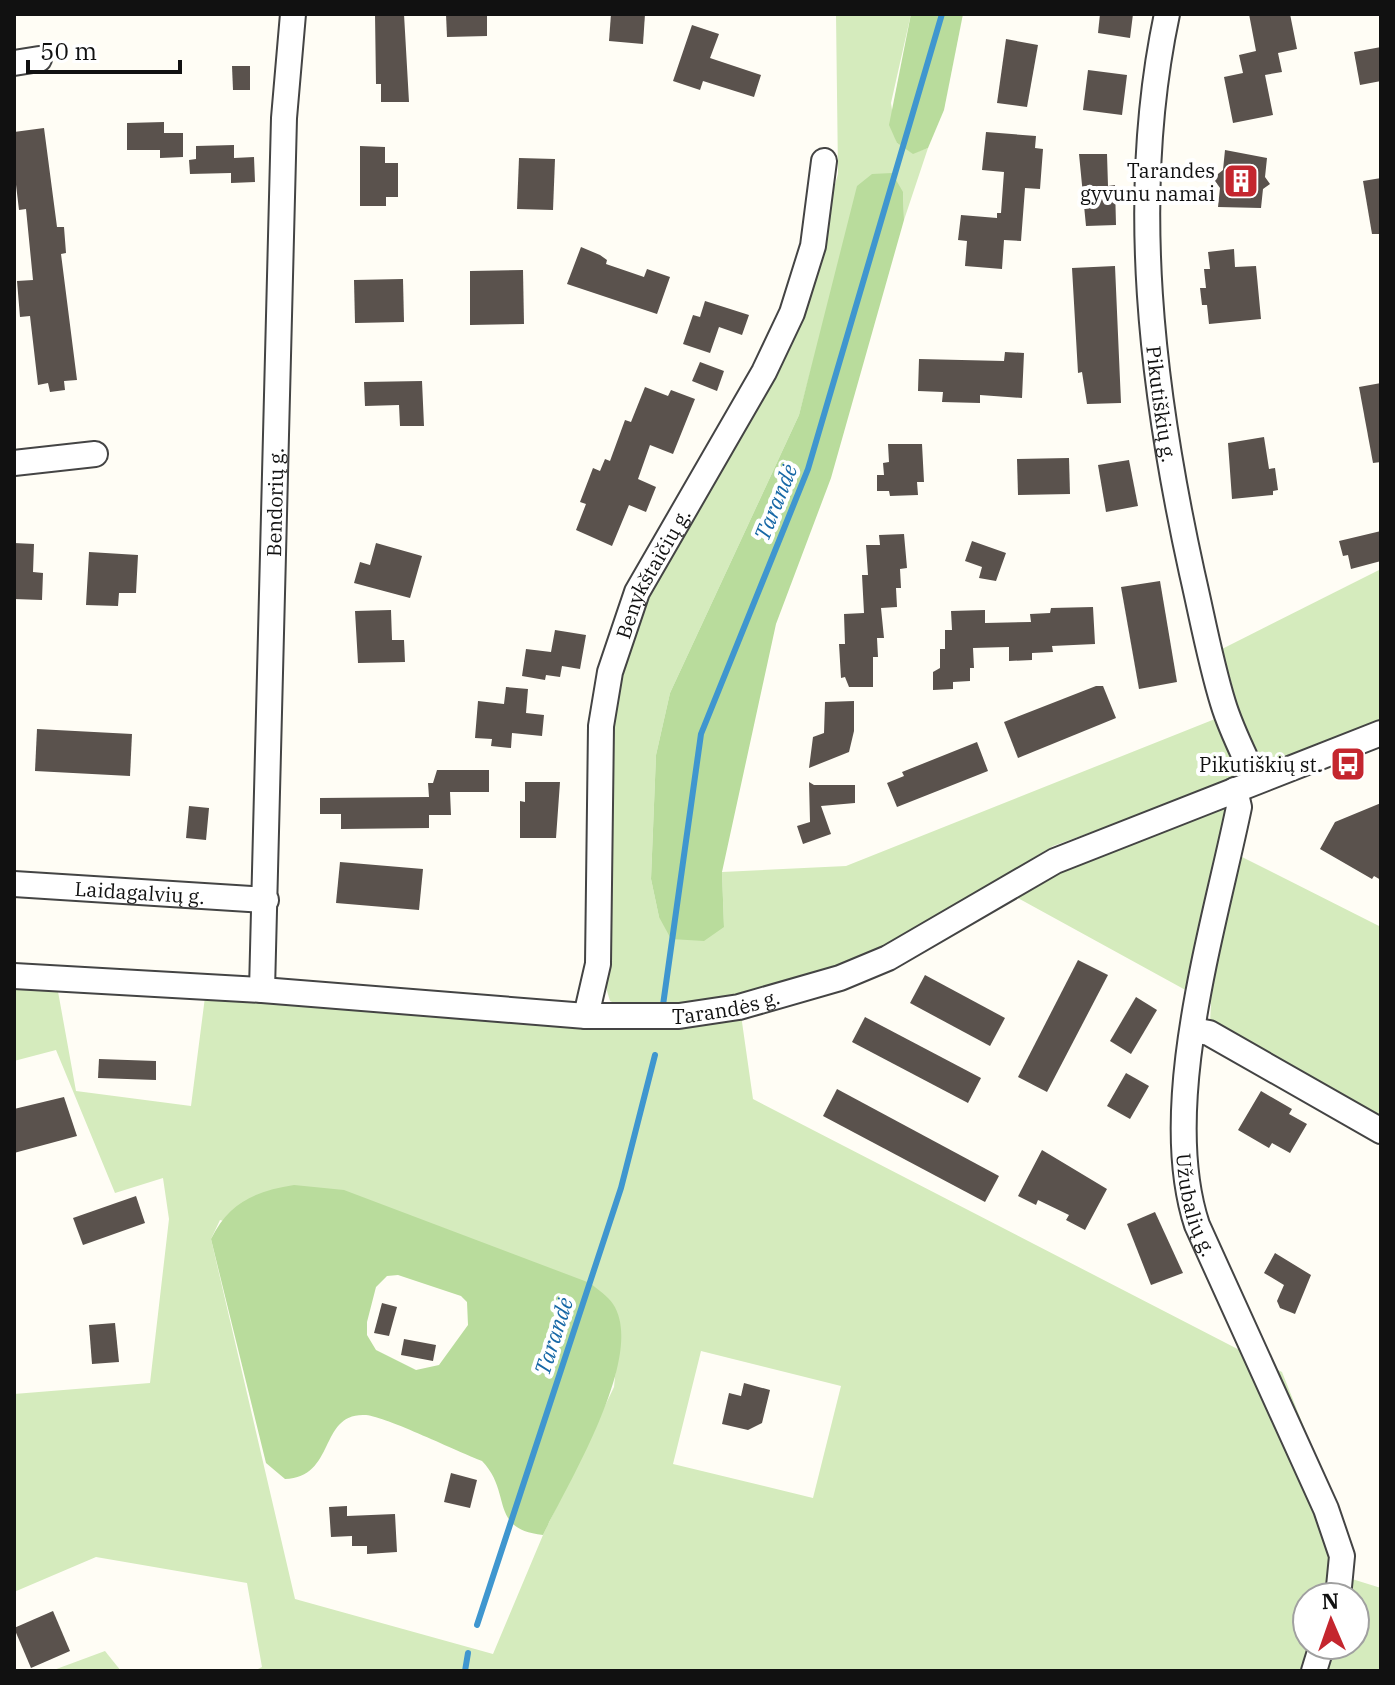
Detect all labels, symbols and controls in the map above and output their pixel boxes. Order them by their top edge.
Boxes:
scale bar [28,24,180,74]
text: 50 m [40,35,97,67]
place label: Tarandes gyvunu namai [1080,157,1215,207]
building icon: Tarandes gyvunu namai [1222,162,1260,200]
street label: Pikutiškių g. [1141,344,1183,464]
street label: Bendorių g. [259,447,289,557]
water label: Tarandė [747,459,803,545]
street label: Benykštaičių g. [609,503,696,642]
bus stop icon: Pikutiškių st. [1329,745,1367,783]
place label: Pikutiškių st. [1199,751,1322,778]
street label: Laidagalvių g. [74,874,206,910]
street label: Tarandės g. [672,983,783,1030]
street label: Užubalių g. [1171,1152,1223,1260]
water label: Tarandė [527,1293,579,1379]
north arrow [1291,1581,1371,1661]
text: N [1321,1586,1339,1615]

